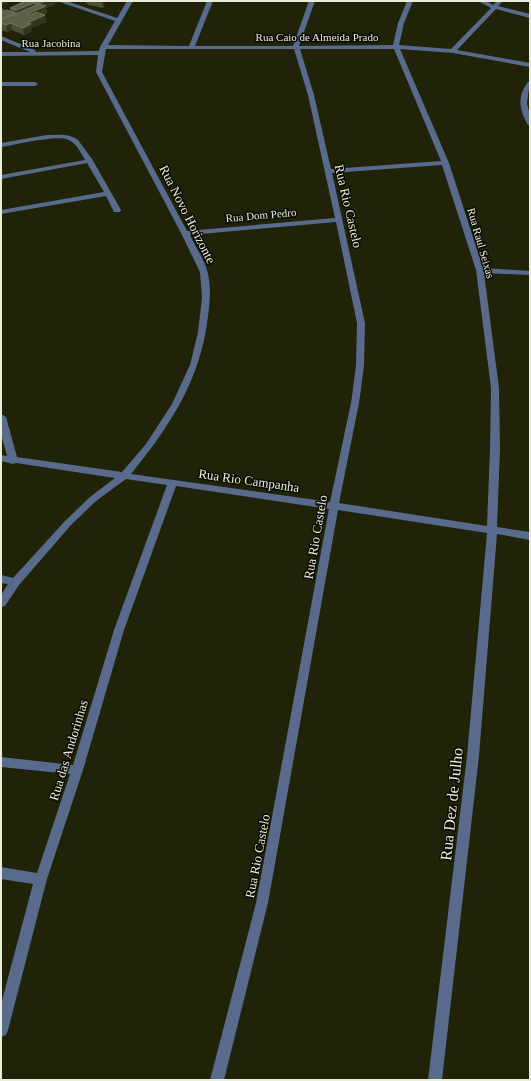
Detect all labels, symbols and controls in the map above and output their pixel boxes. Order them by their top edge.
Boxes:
street label: Rua Caio de Almeida Prado [256,31,379,43]
street label: Rua Jacobina [22,37,81,49]
street label: Rua Novo Horizonte [156,163,219,266]
street label: Rua Rio Castelo [332,163,365,249]
street label: Rua Dom Pedro [225,206,297,224]
street label: Rua Raul Seixas [465,206,497,280]
street label: Rua Rio Campanha [197,466,301,495]
street label: Rua Rio Castelo [301,494,330,580]
street label: Rua das Andorinhas [46,698,91,802]
street label: Rua Dez de Julho [437,747,466,861]
street label: Rua Rio Castelo [242,813,273,899]

